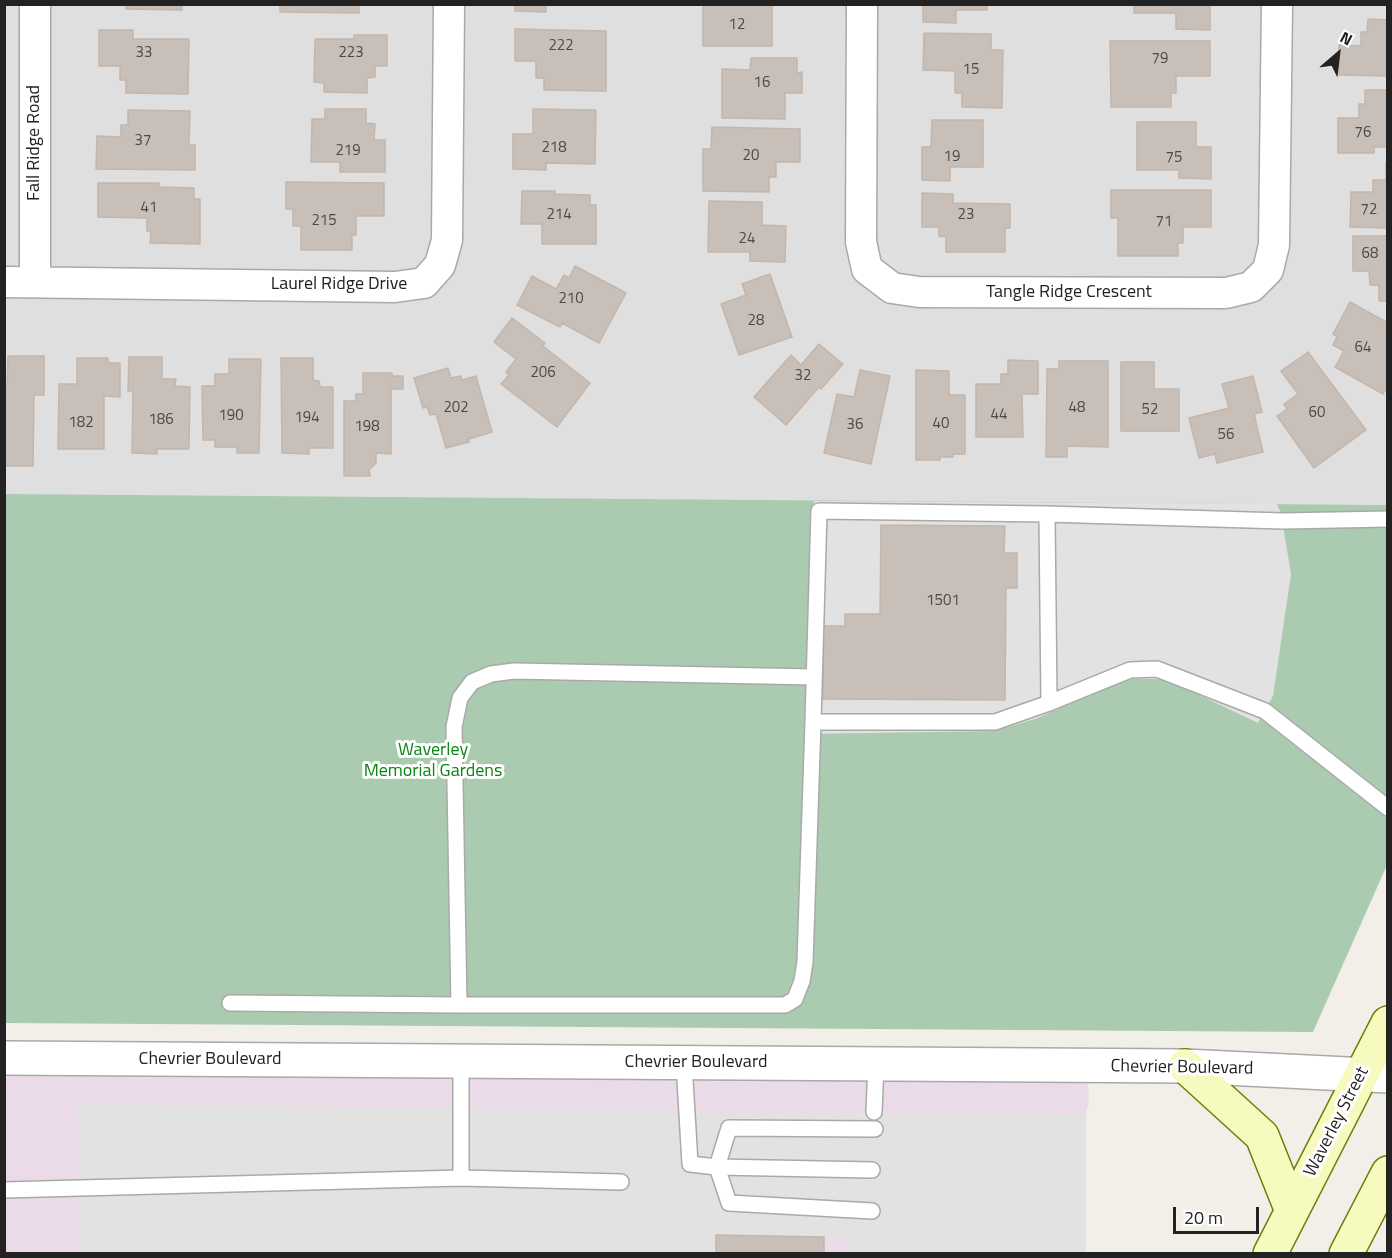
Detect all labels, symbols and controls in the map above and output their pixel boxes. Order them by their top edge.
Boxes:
house number: 12 [729,16,745,34]
north arrow [1308,24,1368,84]
text: N [1336,25,1357,51]
house number: 222 [548,37,574,55]
house number: 33 [136,44,152,62]
house number: 223 [338,44,364,62]
house number: 79 [1152,50,1168,68]
house number: 15 [963,61,979,79]
house number: 16 [754,74,770,92]
street label: Fall Ridge Road [24,85,46,201]
house number: 76 [1355,124,1371,142]
house number: 37 [135,132,151,150]
house number: 218 [541,139,567,157]
house number: 219 [335,142,361,160]
house number: 20 [743,147,759,165]
house number: 19 [944,148,960,166]
house number: 75 [1166,149,1182,167]
house number: 41 [141,199,157,217]
house number: 72 [1361,201,1377,219]
house number: 214 [546,206,572,224]
house number: 23 [958,206,974,224]
house number: 215 [311,212,337,230]
house number: 71 [1156,213,1172,231]
house number: 24 [739,230,755,248]
house number: 68 [1362,245,1378,263]
street label: Laurel Ridge Drive [271,274,407,296]
street label: Tangle Ridge Crescent [986,282,1152,304]
house number: 210 [558,290,584,308]
house number: 28 [748,312,764,330]
house number: 64 [1355,339,1371,357]
house number: 206 [530,364,556,382]
house number: 32 [795,367,811,385]
house number: 202 [443,399,469,417]
house number: 48 [1069,399,1085,417]
house number: 52 [1142,401,1158,419]
house number: 60 [1309,404,1325,422]
house number: 44 [991,406,1007,424]
house number: 190 [218,407,244,425]
house number: 194 [294,409,320,427]
house number: 186 [148,411,174,429]
house number: 182 [68,414,94,432]
house number: 40 [933,415,949,433]
house number: 36 [847,416,863,434]
house number: 198 [354,418,380,436]
house number: 56 [1218,426,1234,444]
house number: 1501 [926,592,960,610]
park label: Waverley Memorial Gardens [364,740,502,783]
street label: Chevrier Boulevard [139,1049,281,1071]
street label: Chevrier Boulevard [625,1052,767,1074]
street label: Chevrier Boulevard [1110,1056,1254,1080]
street label: Waverley Street [1300,1063,1374,1181]
scale bar [1176,1195,1262,1233]
text: 20 m [1184,1204,1223,1231]

